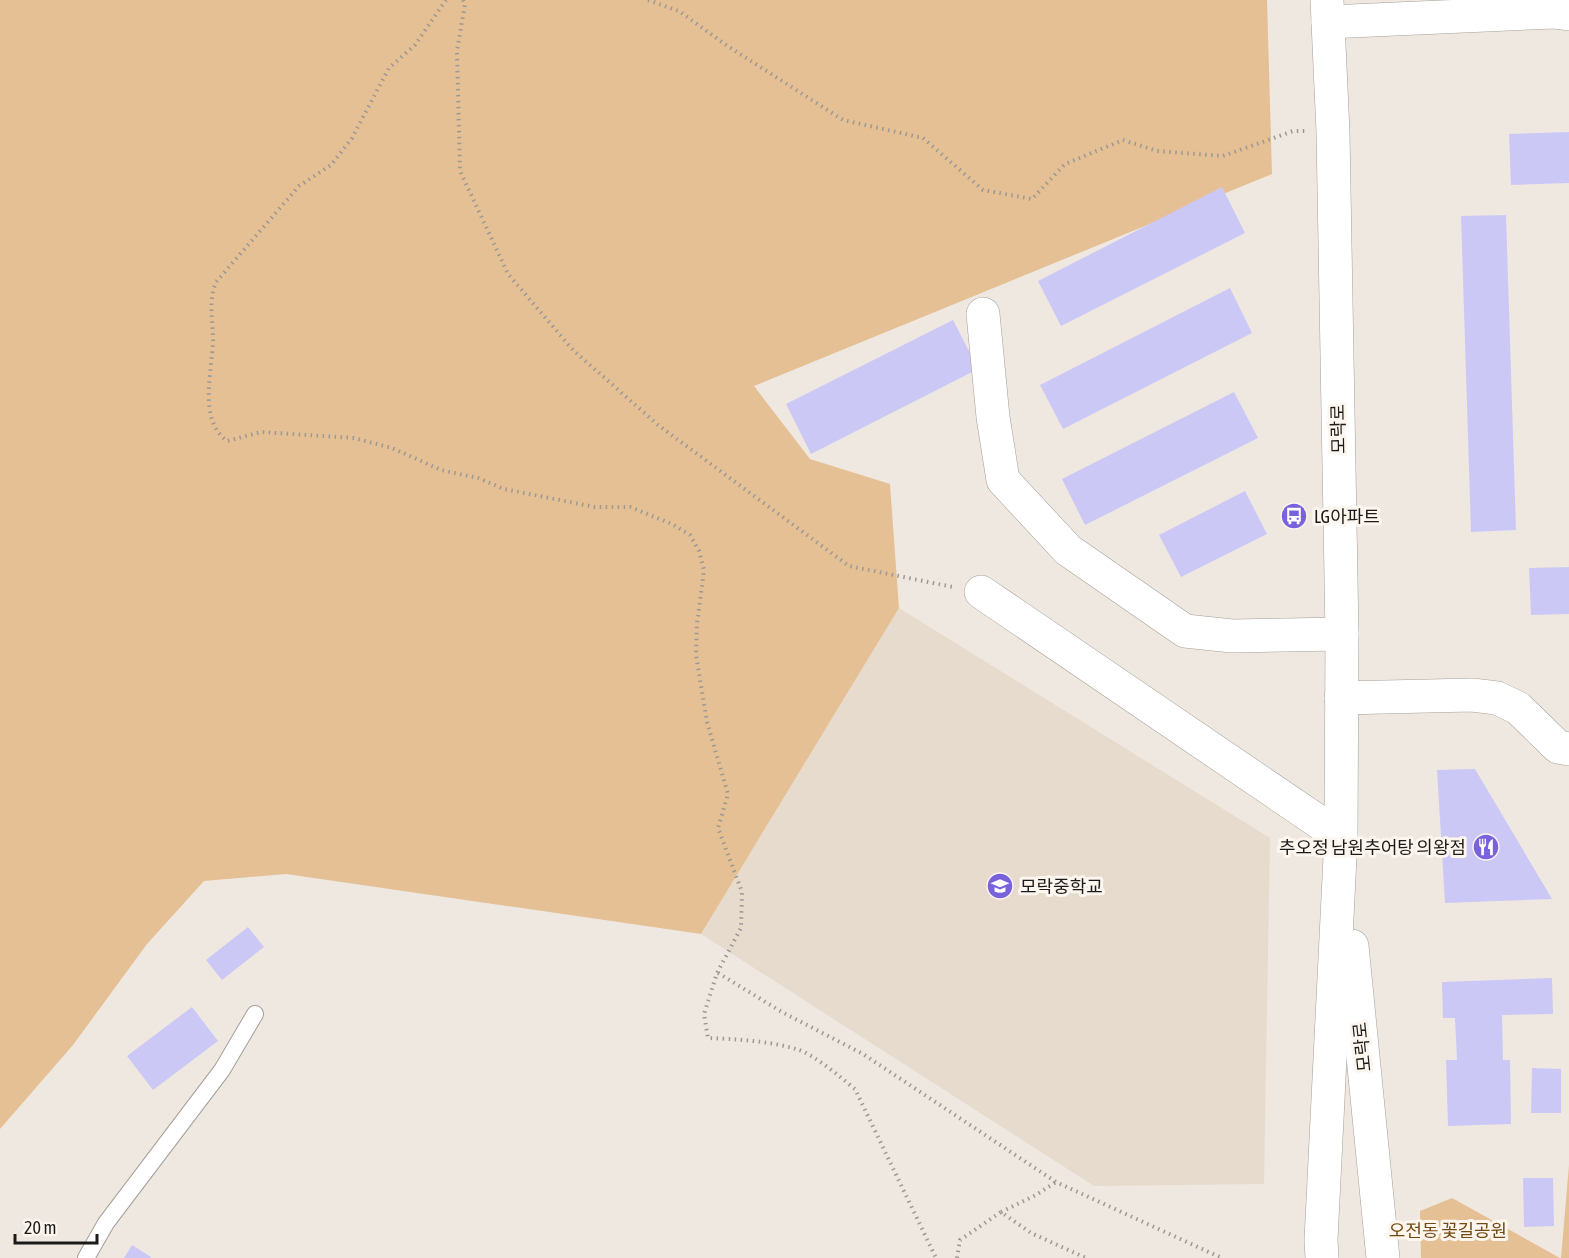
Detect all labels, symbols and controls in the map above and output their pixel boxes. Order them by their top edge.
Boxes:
street label: 모락로 [1327,404,1349,454]
bus stop icon: LG아파트 [1279,501,1309,531]
place label: LG아파트 [1314,506,1380,527]
restaurant icon: 추오정 남원추어탕 의왕점 [1471,832,1501,862]
place label: 추오정 남원추어탕 의왕점 [1279,837,1466,858]
school or university icon: 모락중학교 [985,871,1015,901]
place label: 모락중학교 [1020,876,1103,897]
street label: 모락로 [1349,1021,1375,1073]
scale bar [15,1207,98,1245]
text: 20 m [24,1217,56,1238]
park label: 오전동 꽃길공원 [1389,1220,1507,1241]

